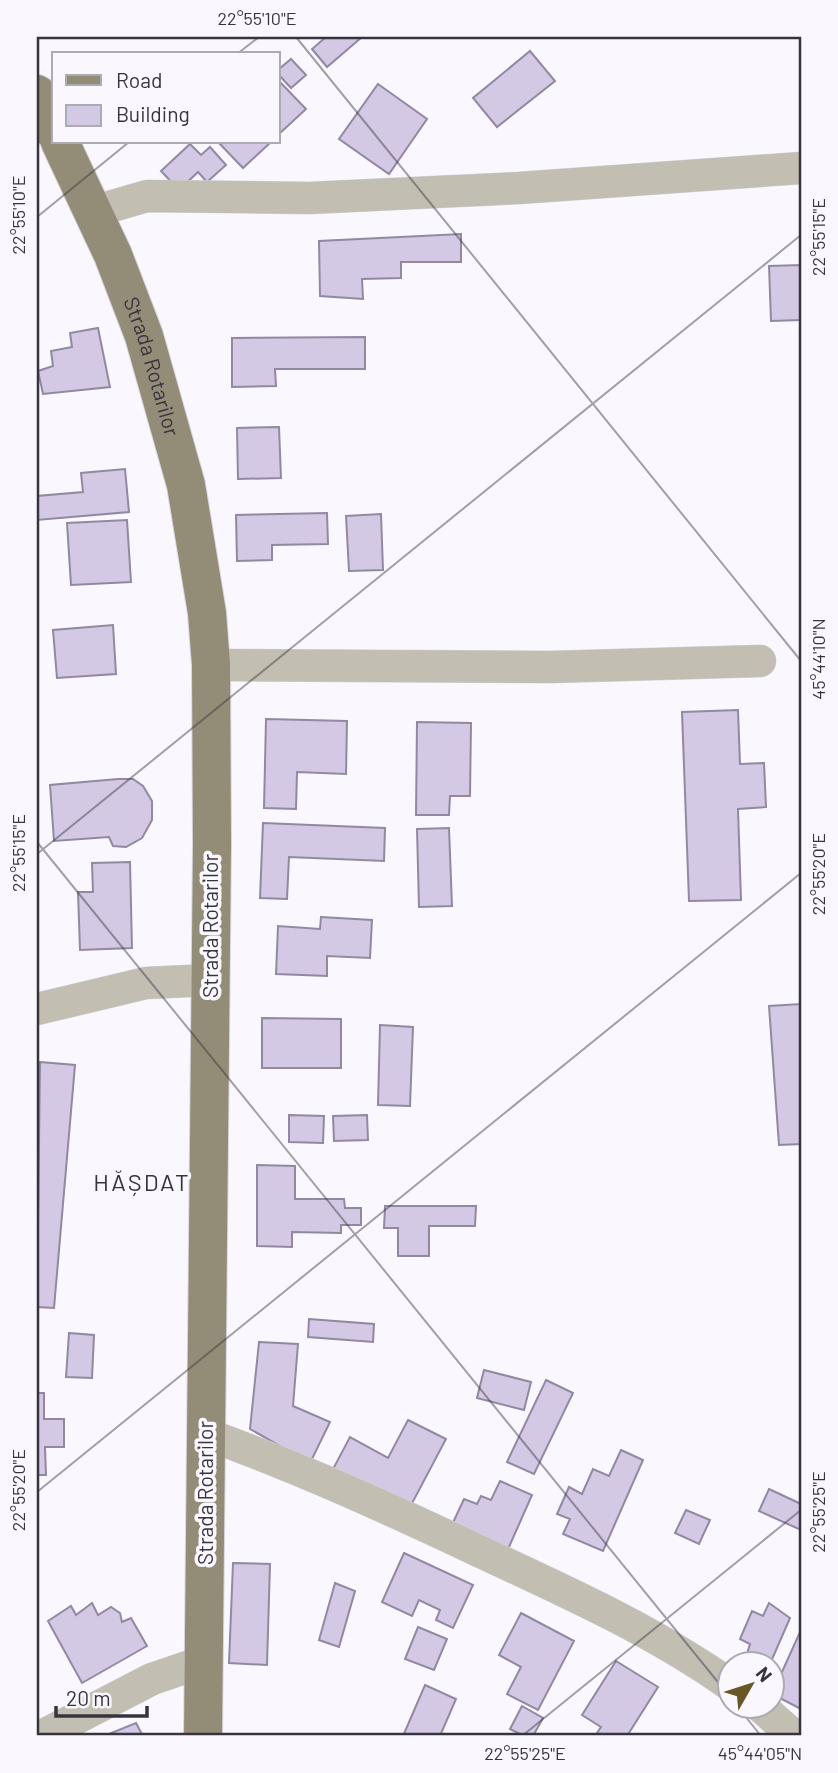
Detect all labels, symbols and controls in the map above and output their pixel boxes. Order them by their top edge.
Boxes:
text: 22°55'10"E [217,7,297,29]
legend [52,52,280,144]
text: Road [116,67,162,92]
text: Building [116,101,190,126]
text: 22°55'10"E [7,175,29,255]
text: 22°55'15"E [807,198,829,276]
street label: Strada Rotarilor [119,293,186,439]
text: 45°44'10"N [807,618,829,700]
text: 22°55'15"E [7,814,29,892]
text: 22°55'20"E [807,833,829,915]
street label: Strada Rotarilor [197,854,222,998]
district label: HĂȘDAT [93,1167,191,1196]
street label: Strada Rotarilor [192,1421,217,1565]
text: 22°55'20"E [7,1449,29,1531]
text: 22°55'25"E [807,1471,829,1553]
north arrow [716,1650,786,1720]
text: N [752,1662,778,1686]
scale bar [56,1675,147,1719]
text: 20 m [66,1685,111,1710]
text: 22°55'25"E [484,1742,566,1764]
text: 45°44'05"N [718,1742,802,1764]

